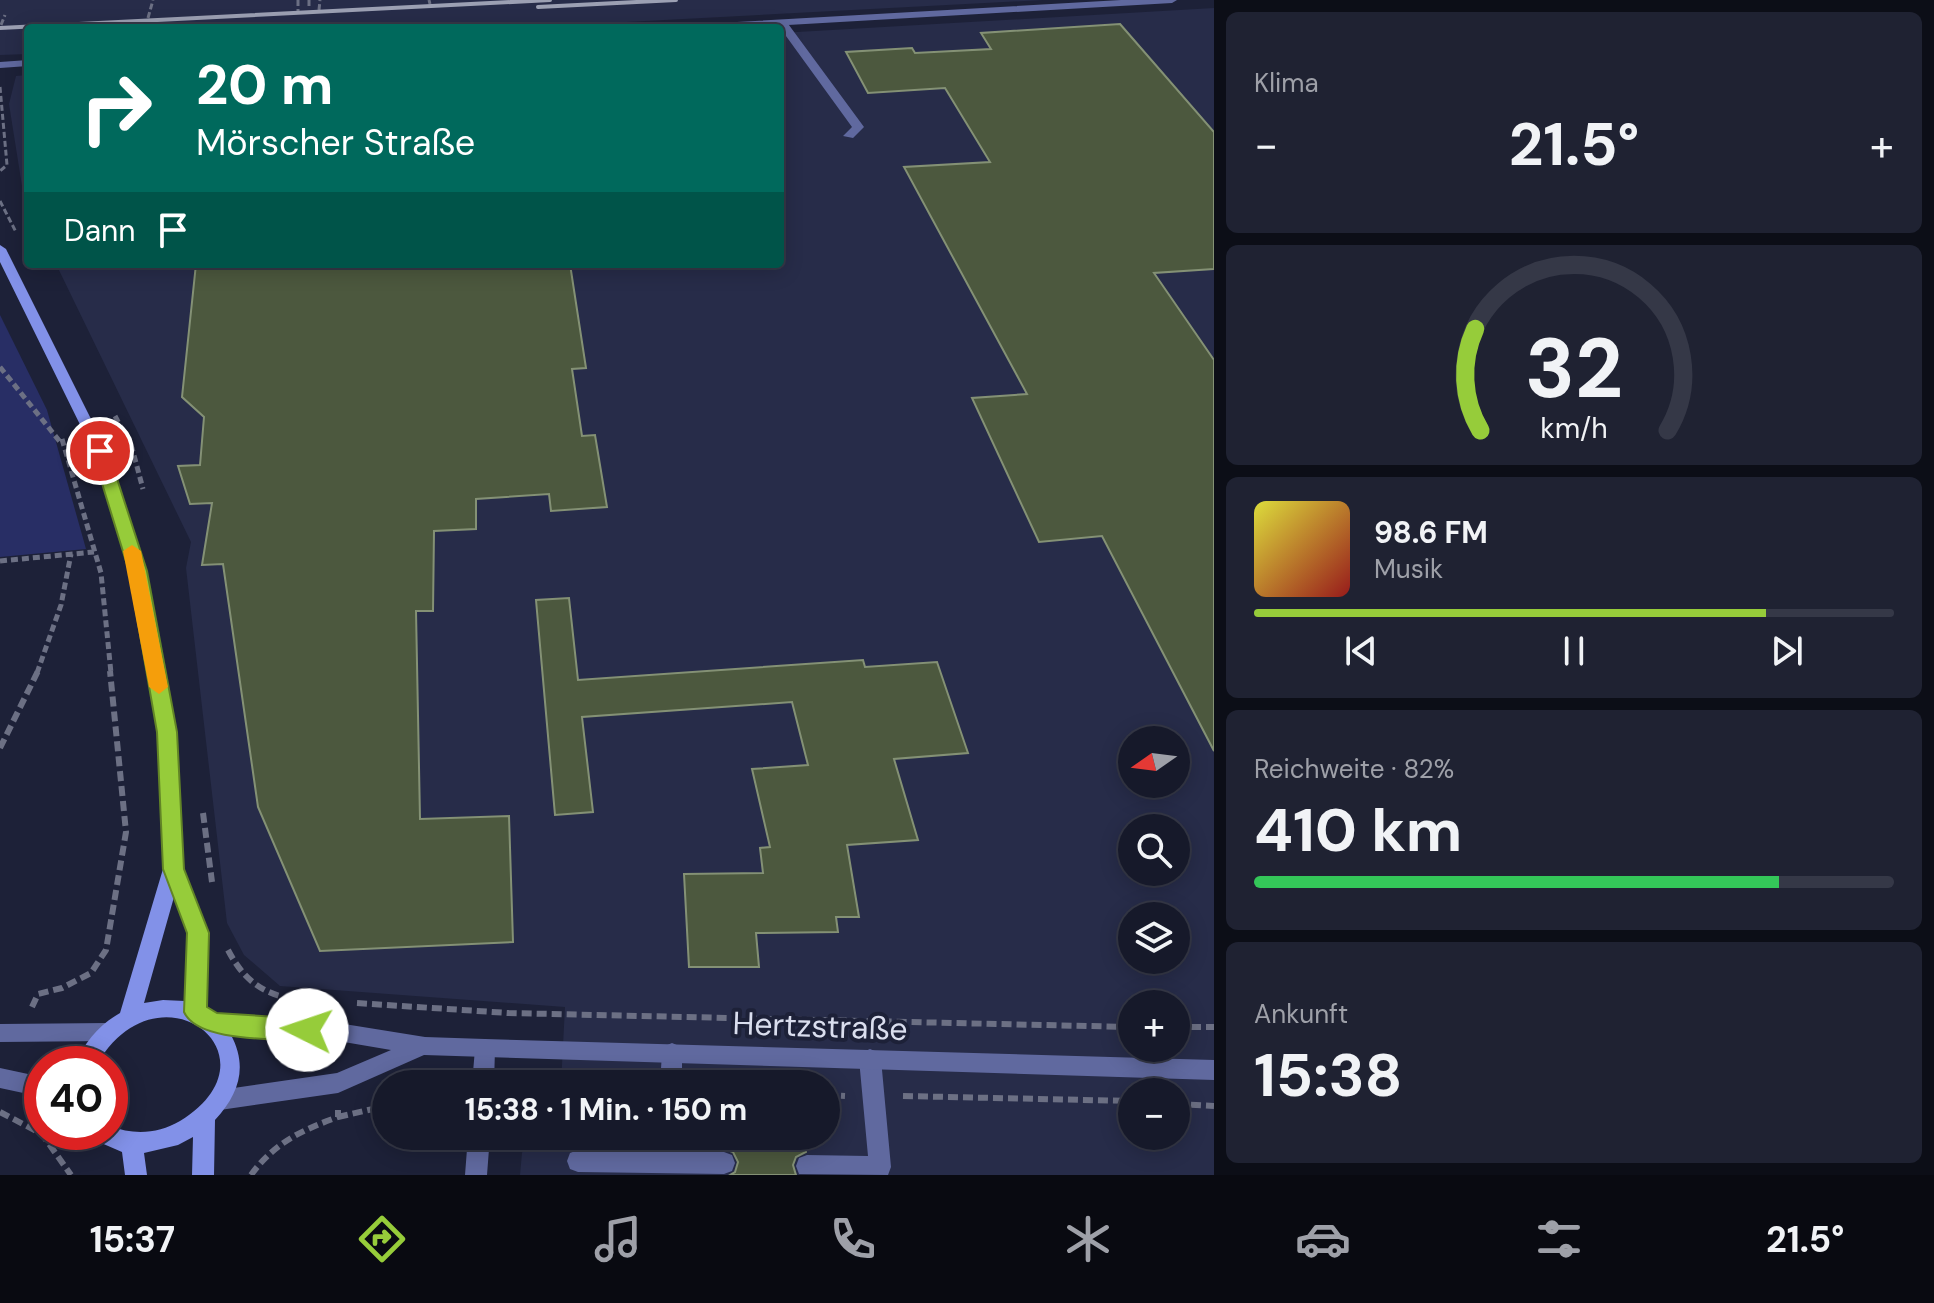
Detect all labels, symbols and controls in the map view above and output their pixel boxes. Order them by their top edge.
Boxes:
text: 20 m [196,48,333,121]
icon: right [64,56,168,160]
text: Klima [1254,66,1319,100]
text: 21.5° [1509,105,1639,184]
text: − [1254,116,1278,174]
text: + [1870,116,1894,174]
text: Mörscher Straße [196,119,475,166]
icon: arrive [151,208,195,252]
text: Dann [64,211,135,250]
text: 32 [1525,313,1623,422]
text: km/h [1540,410,1608,447]
pin [66,417,134,485]
icon: arrive [78,429,122,473]
text: 98.6 FM [1374,513,1488,552]
text: Musik [1374,552,1443,586]
icon: previous [1339,629,1383,673]
icon: pause [1552,629,1596,673]
icon: next [1765,629,1809,673]
north arrow [1118,726,1190,798]
map controls [1118,726,1190,1150]
text: Reichweite · 82% [1254,752,1454,786]
text: 410 km [1254,791,1462,870]
button: search [1118,814,1190,886]
button: layers [1118,902,1190,974]
position arrow [265,988,349,1072]
button: + [1118,990,1190,1062]
text: Ankunft [1254,997,1348,1031]
street label: Hertzstraße [732,1002,908,1050]
text: 15:38 [1254,1036,1403,1115]
speed limit sign: 40 [24,1046,128,1150]
button: − [1118,1078,1190,1150]
text: 15:38 · 1 Min. · 150 m [465,1090,747,1129]
icon: directions [354,1211,410,1267]
icon: music [590,1211,646,1267]
icon: phone [825,1211,881,1267]
icon: climate [1060,1211,1116,1267]
icon: car [1295,1211,1351,1267]
icon: filters [1531,1211,1587,1267]
text: 15:37 [90,1216,175,1263]
text: 21.5° [1766,1216,1844,1263]

